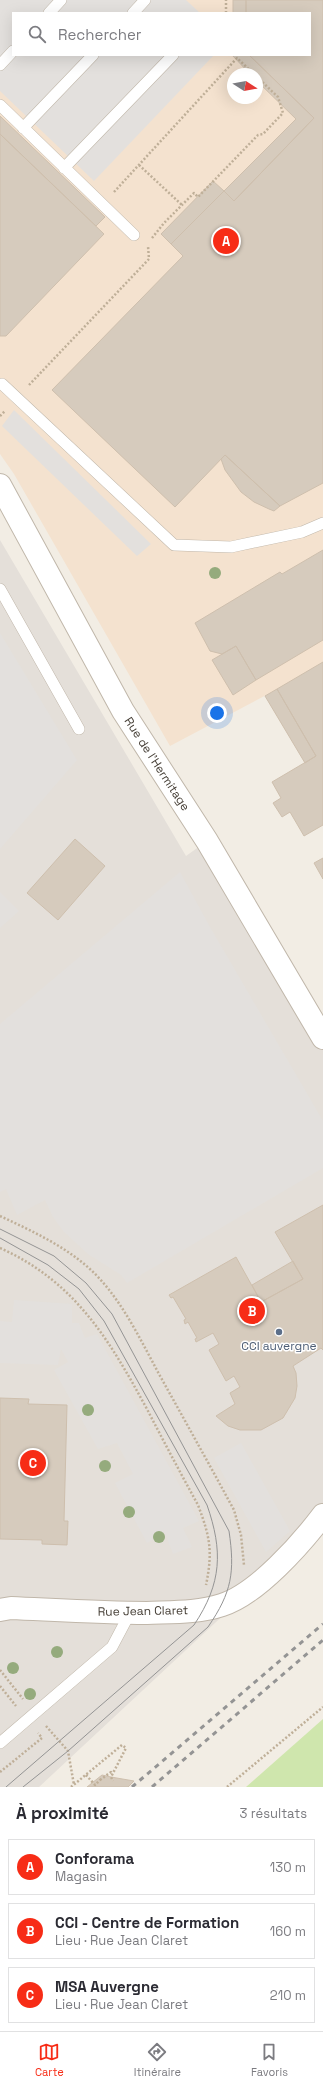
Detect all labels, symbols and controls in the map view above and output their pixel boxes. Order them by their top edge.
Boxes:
search box [12,12,311,56]
icon: search [26,23,48,45]
text: Rechercher [58,25,141,44]
north arrow [227,68,263,104]
pin: A [213,226,239,256]
your location [207,703,227,723]
street label: Rue de l'Hermitage [121,714,193,814]
pin: B [239,1296,265,1326]
marker: CCI auvergne [274,1327,284,1337]
place label: CCI auvergne [241,1338,317,1354]
pin: C [20,1448,46,1478]
street label: Rue Jean Claret [98,1602,188,1620]
text: À proximité [16,1802,109,1824]
text: 3 résultats [240,1805,307,1822]
text: Conforama [55,1849,134,1868]
text: A [26,1859,34,1876]
text: 130 m [270,1859,306,1876]
text: Magasin [55,1868,107,1885]
text: CCI - Centre de Formation [55,1913,239,1932]
text: B [26,1923,34,1940]
text: 160 m [270,1923,306,1940]
text: Lieu · Rue Jean Claret [55,1932,188,1949]
text: MSA Auvergne [55,1977,159,1996]
text: C [26,1987,34,2004]
text: 210 m [270,1987,306,2004]
text: Lieu · Rue Jean Claret [55,1996,188,2013]
tab: Carte [35,2041,64,2079]
tab: Itinéraire [134,2041,181,2079]
tab: Favoris [251,2041,288,2079]

